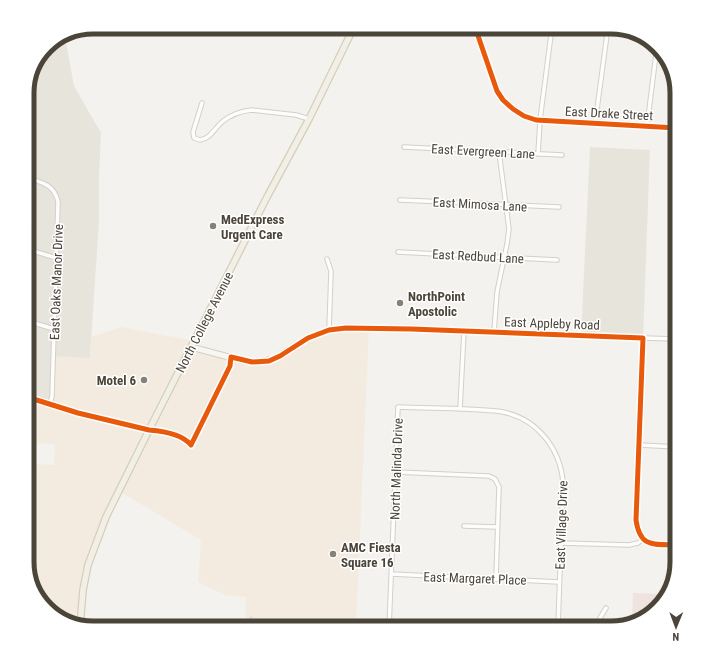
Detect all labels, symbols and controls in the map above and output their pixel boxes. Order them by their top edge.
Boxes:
street label: East Drake Street [565,104,653,123]
street label: East Evergreen Lane [431,141,535,162]
street label: East Mimosa Lane [432,195,528,214]
place label: MedExpress Urgent Care [221,212,285,242]
marker: MedExpress Urgent Care [208,221,218,231]
street label: East Oaks Manor Drive [47,224,66,340]
street label: East Redbud Lane [432,247,524,266]
street label: North College Avenue [173,269,236,375]
place label: NorthPoint Apostolic [408,289,465,319]
marker: NorthPoint Apostolic [395,298,405,308]
street label: East Appleby Road [504,314,600,333]
place label: Motel 6 [97,373,136,388]
marker: Motel 6 [139,375,149,385]
street label: North Malinda Drive [387,418,406,520]
street label: East Village Drive [552,480,571,570]
place label: AMC Fiesta Square 16 [341,540,401,570]
marker: AMC Fiesta Square 16 [328,549,338,559]
street label: East Margaret Place [423,569,527,588]
north arrow [656,607,696,647]
text: N [672,630,679,643]

